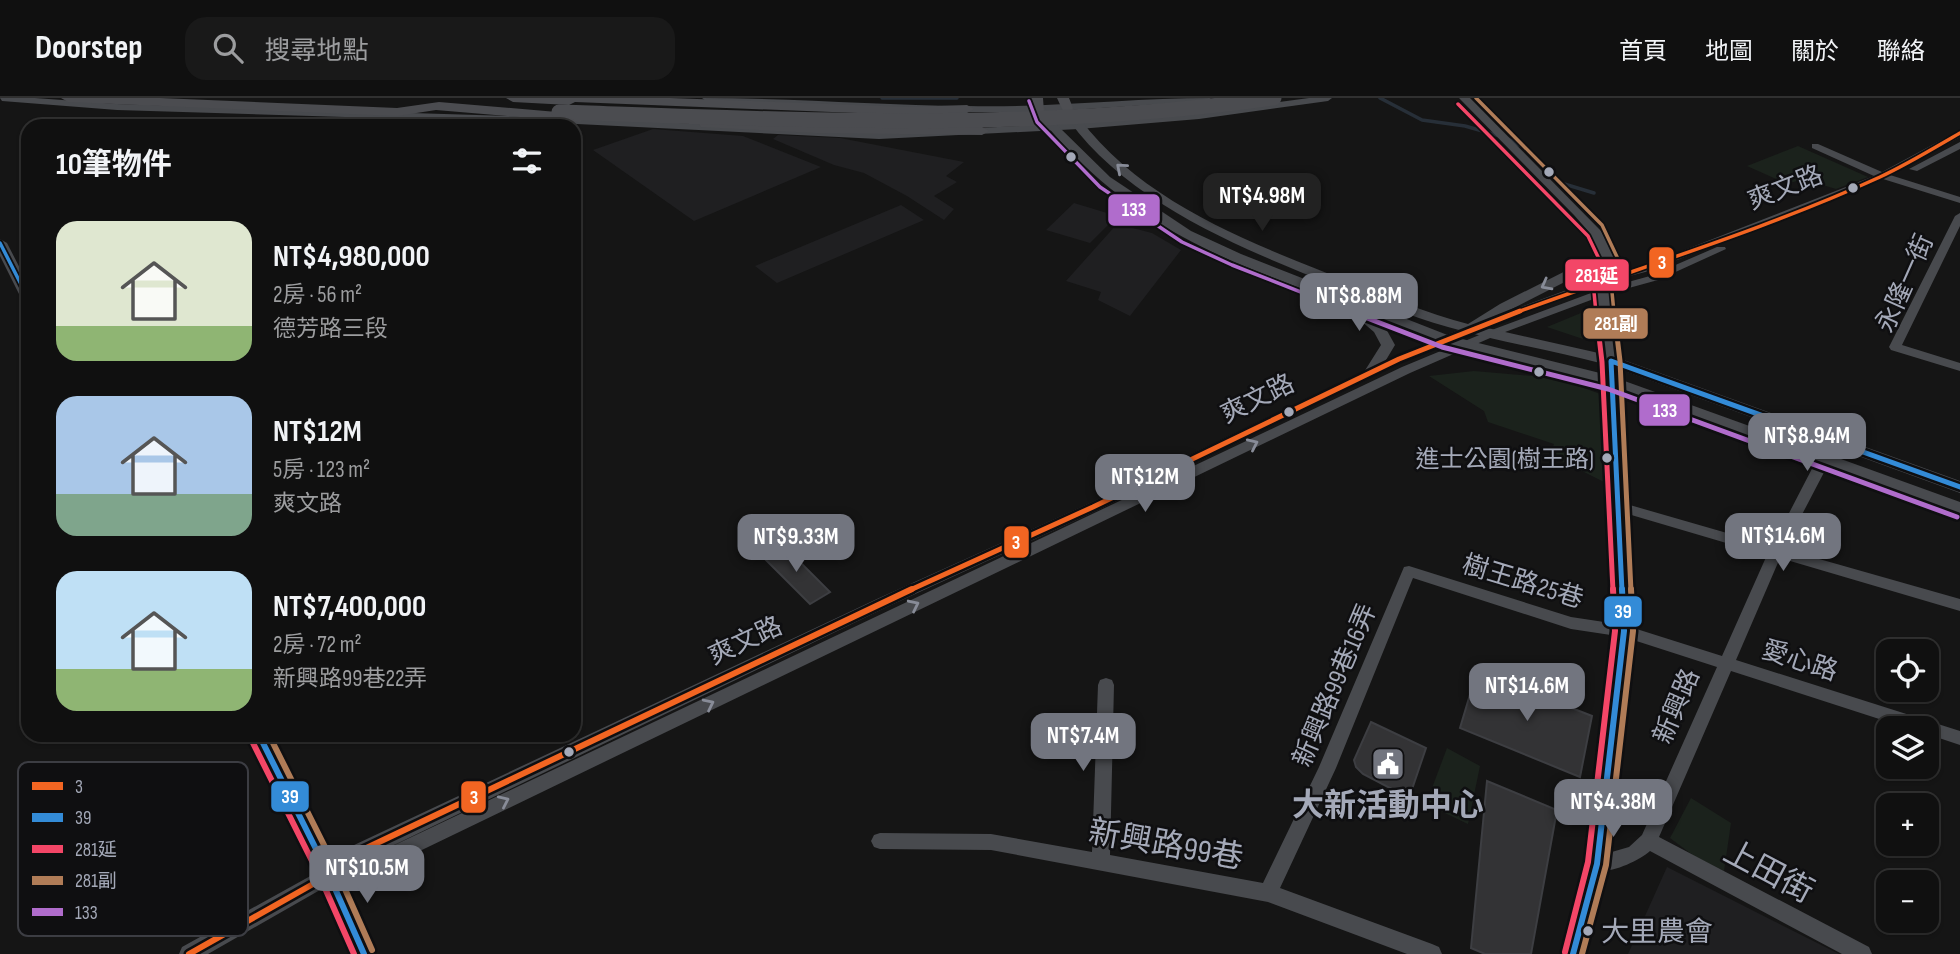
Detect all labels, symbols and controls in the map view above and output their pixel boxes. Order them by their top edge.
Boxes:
search box [185,17,675,80]
text: Doorstep [35,28,143,68]
icon: search [209,29,247,67]
text: 搜尋地點 [265,36,369,67]
text: 首頁 [1619,37,1667,66]
text: 地圖 [1705,37,1753,66]
text: 關於 [1791,37,1839,66]
text: 聯絡 [1877,37,1925,66]
icon: filters [508,142,546,180]
text: 10筆物件 [56,147,172,183]
unlabelled marker [1064,150,1078,164]
street label: 爽文路 [1744,160,1828,217]
one-way arrow [1117,164,1130,176]
unlabelled marker [1542,165,1556,179]
pin: NT$4.98M [1190,174,1334,233]
unlabelled marker [1846,181,1860,195]
text: NT$4.98M [1219,182,1305,210]
line badge: 133 [1107,193,1161,227]
text: 133 [1122,199,1146,222]
street label: 永隆一街 [1870,230,1941,337]
text: NT$4,980,000 [273,239,430,275]
line badge: 3 [1648,246,1675,279]
icon: home [112,249,196,333]
text: 3 [1658,252,1666,275]
line badge: 281延 [1564,258,1630,292]
text: 281延 [1575,265,1619,288]
pin: NT$8.88M [1287,274,1431,333]
one-way arrow [1541,277,1553,291]
text: 2房 · 56 m² [273,281,362,309]
text: NT$8.88M [1316,282,1402,310]
line badge: 281副 [1582,307,1649,340]
text: 281副 [1594,313,1638,336]
text: 德芳路三段 [273,315,388,343]
unlabelled marker [1532,365,1546,379]
street label: 爽文路 [1216,368,1300,430]
line badge: 133 [1638,393,1691,427]
text: 133 [1653,400,1677,423]
unlabelled marker [1282,405,1296,419]
text: NT$12M [273,414,362,450]
pin: NT$8.94M [1735,414,1879,473]
text: NT$8.94M [1764,422,1850,450]
icon: home [112,424,196,508]
one-way arrow [1245,438,1258,452]
place label: 進士公園(樹王路) [1416,445,1594,474]
marker: 進士公園(樹王路) [1600,451,1614,465]
pin: NT$12M [1088,454,1202,514]
text: 5房 · 123 m² [273,456,370,484]
text: NT$12M [1111,463,1179,491]
text: 爽文路 [273,490,342,518]
pin: NT$9.33M [724,514,868,574]
pin: NT$14.6M [1711,514,1855,573]
text: NT$14.6M [1741,522,1825,550]
text: NT$9.33M [753,523,839,551]
line badge: 3 [1003,525,1030,559]
text: 3 [1012,532,1020,555]
street label: 樹王路25巷 [1458,549,1587,616]
text: NT$7,400,000 [273,589,426,625]
line badge: 39 [1603,595,1643,628]
icon: home [112,599,196,683]
one-way arrow [907,600,919,614]
street label: 新興路99巷16弄 [1287,600,1384,772]
text: 39 [1614,601,1632,624]
street label: 爽文路 [704,611,788,672]
text: 2房 · 72 m² [273,631,362,659]
street label: 愛心路 [1758,635,1841,688]
map controls [1876,639,1939,933]
button: locate [1876,639,1939,702]
pin: NT$14.6M [1455,664,1599,723]
text: 新興路99巷22弄 [273,665,427,693]
street label: 新興路 [1648,665,1707,749]
text: NT$14.6M [1485,672,1569,700]
one-way arrow [702,698,714,712]
pin: NT$7.4M [1018,714,1148,773]
button: layers [1876,716,1939,779]
text: NT$7.4M [1047,722,1119,750]
unlabelled marker [562,745,576,759]
public building icon: 大新活動中心 [1369,745,1407,783]
legend [18,762,248,936]
text: 3 [75,776,83,799]
line badge: 39 [270,780,310,813]
line badge: 3 [460,780,487,814]
pin: NT$4.38M [1541,780,1685,839]
text: 39 [281,786,299,809]
text: 3 [470,787,478,810]
place label: 大新活動中心 [1292,787,1484,826]
text: NT$4.38M [1570,788,1656,816]
button: + [1876,793,1939,856]
one-way arrow [497,796,509,810]
text: 39 [75,807,91,830]
street label: 新興路99巷 [1085,813,1246,878]
street label: 上田街 [1717,833,1820,912]
text: 281延 [75,839,117,862]
pin: NT$10.5M [295,846,439,905]
text: NT$10.5M [325,854,409,882]
text: 281副 [75,870,117,893]
button: − [1876,870,1939,933]
text: 133 [75,902,98,925]
place label: 大里農會 [1601,916,1713,949]
marker: 大里農會 [1581,924,1595,938]

